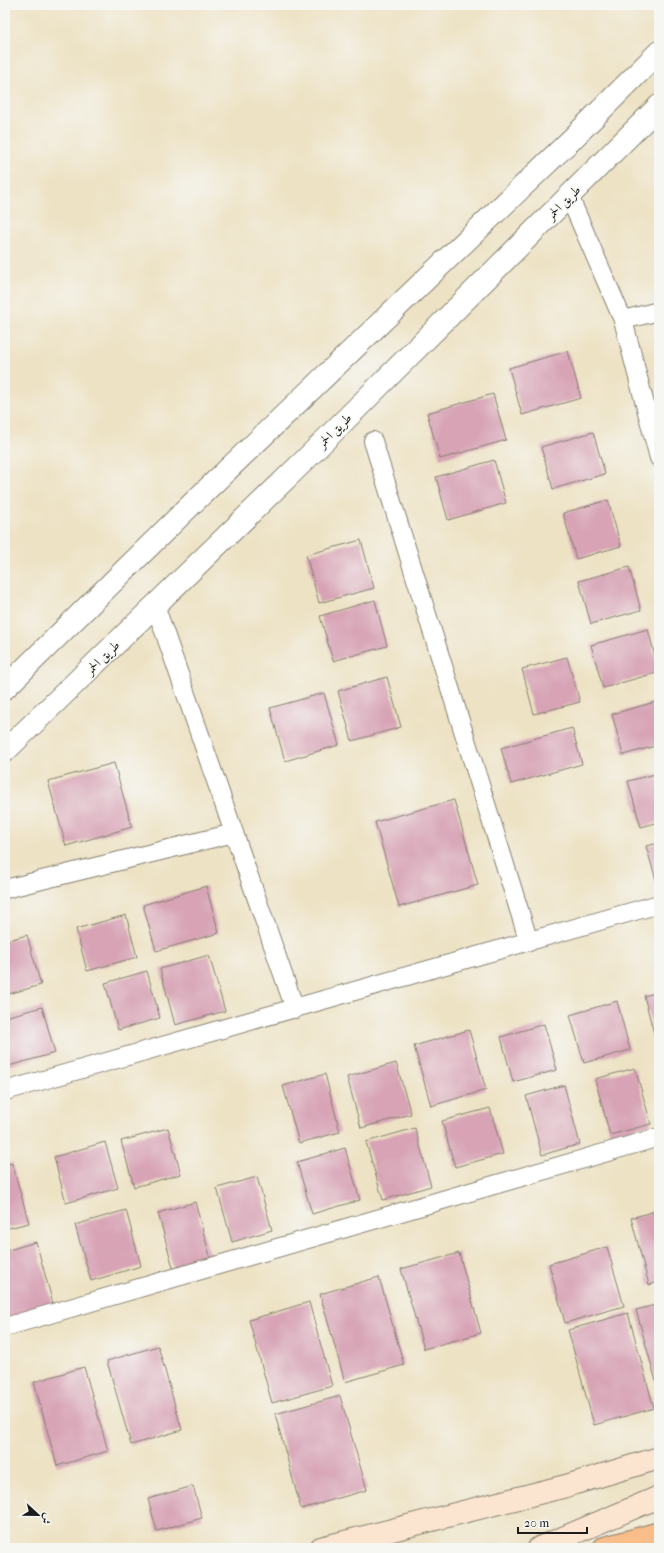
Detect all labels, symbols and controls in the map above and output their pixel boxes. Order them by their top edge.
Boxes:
street label: طريق الحمر [542,182,584,225]
street label: طريق الحمر [313,410,355,453]
street label: طريق الحمر [80,637,123,680]
north arrow [18,1495,58,1535]
scale bar [518,1509,587,1535]
text: ش [39,1511,55,1526]
text: 20 m [524,1516,549,1530]

